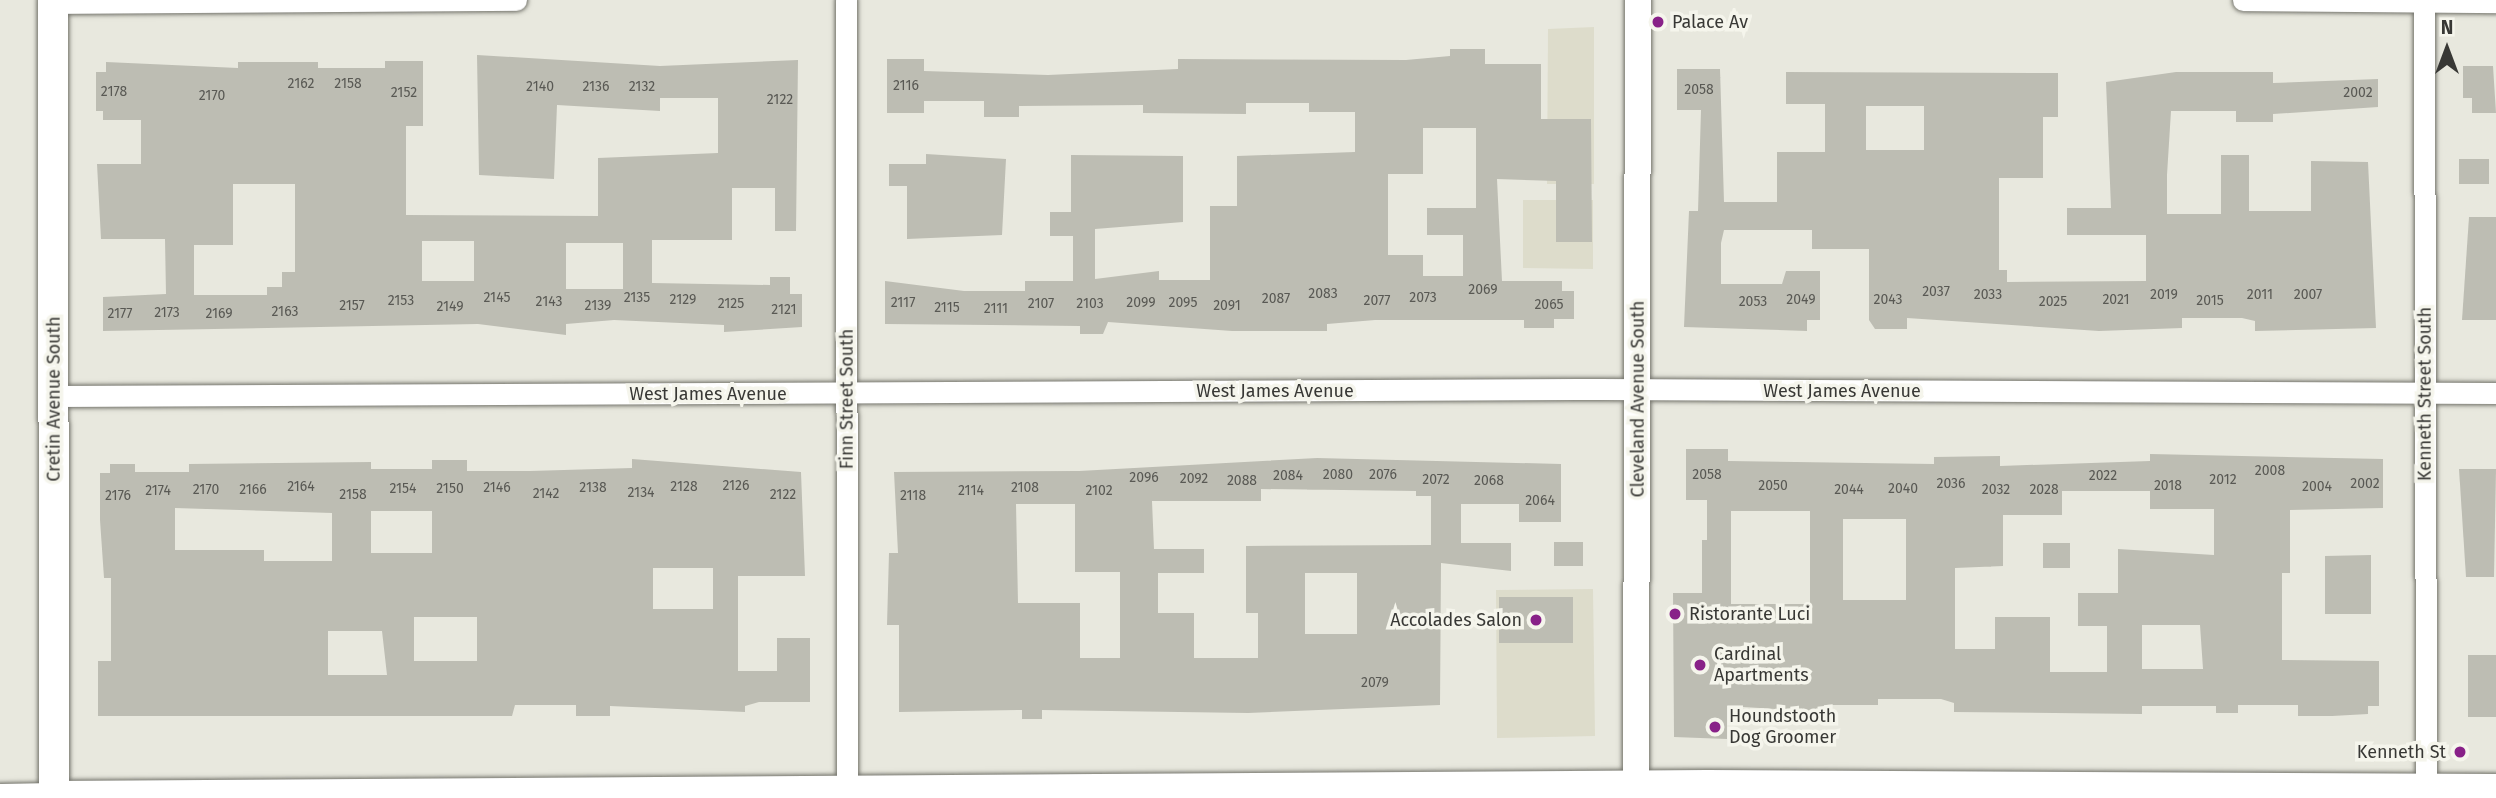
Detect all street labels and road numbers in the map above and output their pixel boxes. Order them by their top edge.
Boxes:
street label: Cleveland Avenue South [1627,301,1649,497]
street label: Kenneth Street South [2414,307,2436,481]
street label: Cretin Avenue South [43,316,65,482]
street label: Finn Street South [836,329,858,469]
street label: West James Avenue [1196,380,1354,402]
street label: West James Avenue [1763,380,1921,402]
street label: West James Avenue [629,383,787,405]

